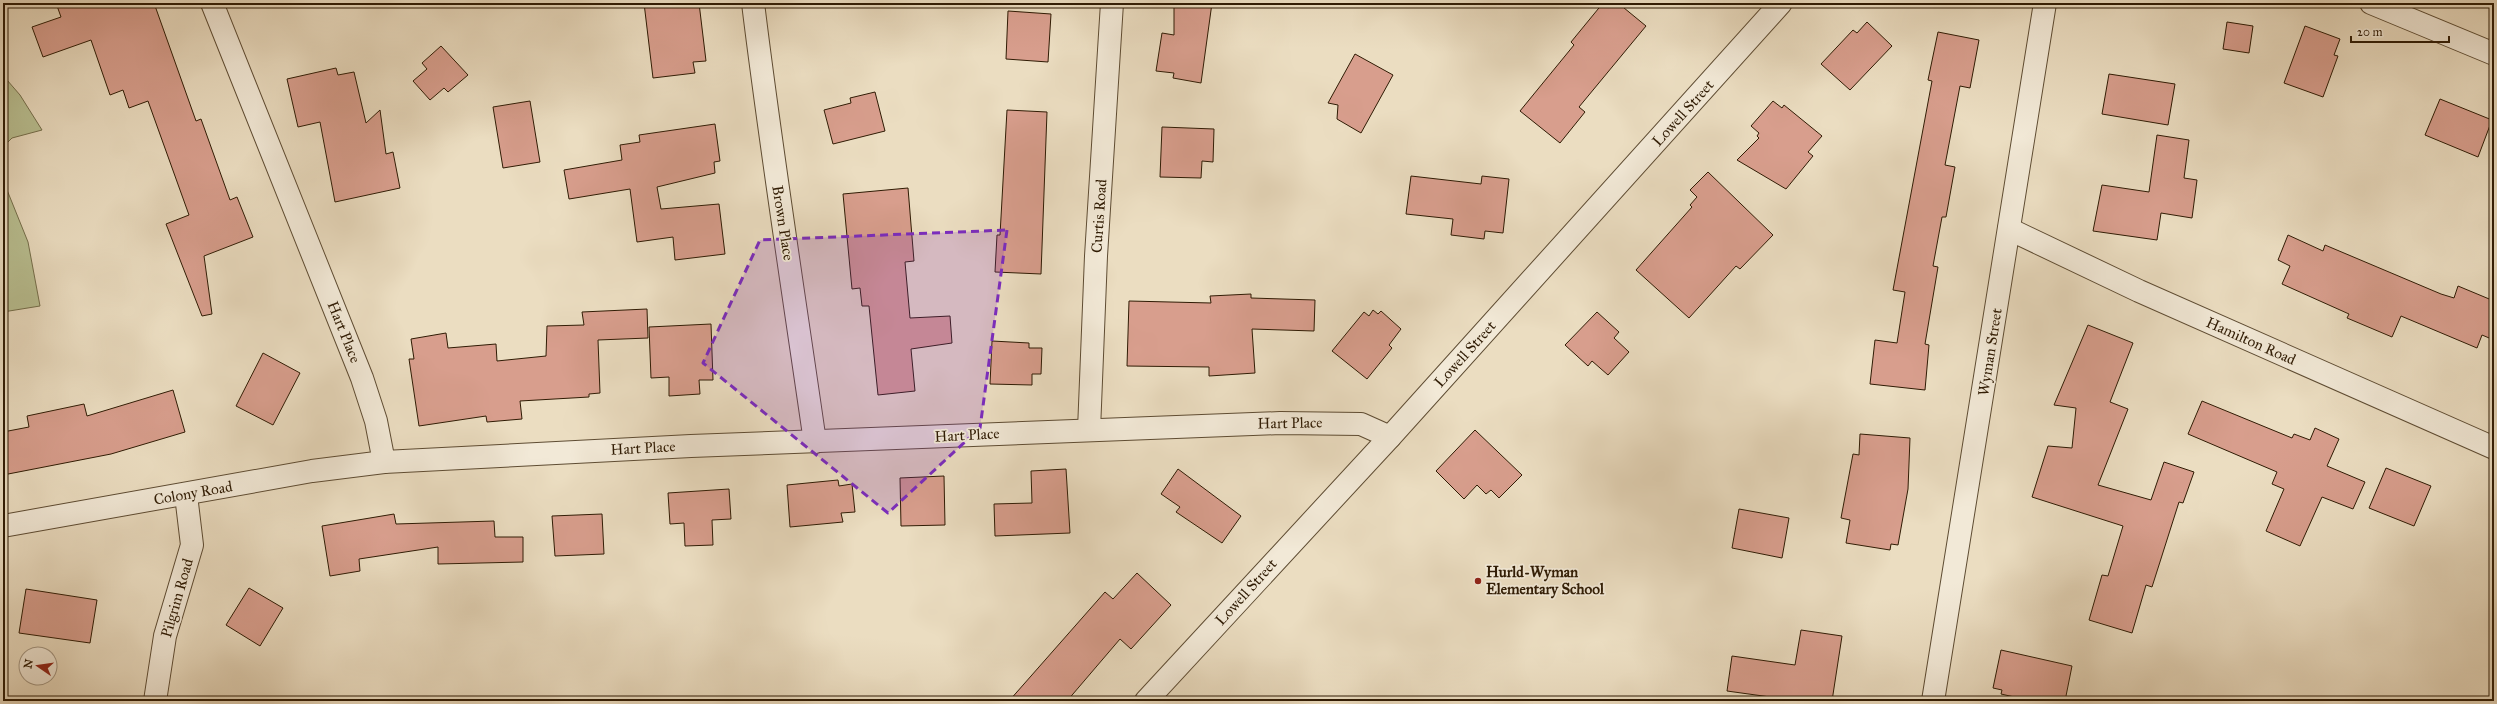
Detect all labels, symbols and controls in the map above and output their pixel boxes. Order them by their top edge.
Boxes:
scale bar [2351,18,2449,44]
text: 20 m [2357,25,2383,39]
street label: Lowell Street [1648,76,1718,150]
street label: Curtis Road [1087,178,1111,254]
street label: Brown Place [768,184,798,262]
street label: Hart Place [323,298,365,366]
street label: Wyman Street [1974,306,2006,397]
street label: Hamilton Road [2203,313,2299,369]
street label: Lowell Street [1430,317,1500,391]
street label: Hart Place [1257,413,1323,433]
street label: Hart Place [934,424,1000,446]
street label: Hart Place [610,437,676,459]
street label: Colony Road [152,477,234,509]
street label: Lowell Street [1211,555,1281,629]
street label: Pilgrim Road [157,556,197,640]
place label: Hurld-Wyman Elementary School [1486,563,1605,599]
marker: Hurld-Wyman Elementary School [1473,576,1483,586]
north arrow [18,646,58,686]
text: N [21,657,36,670]

